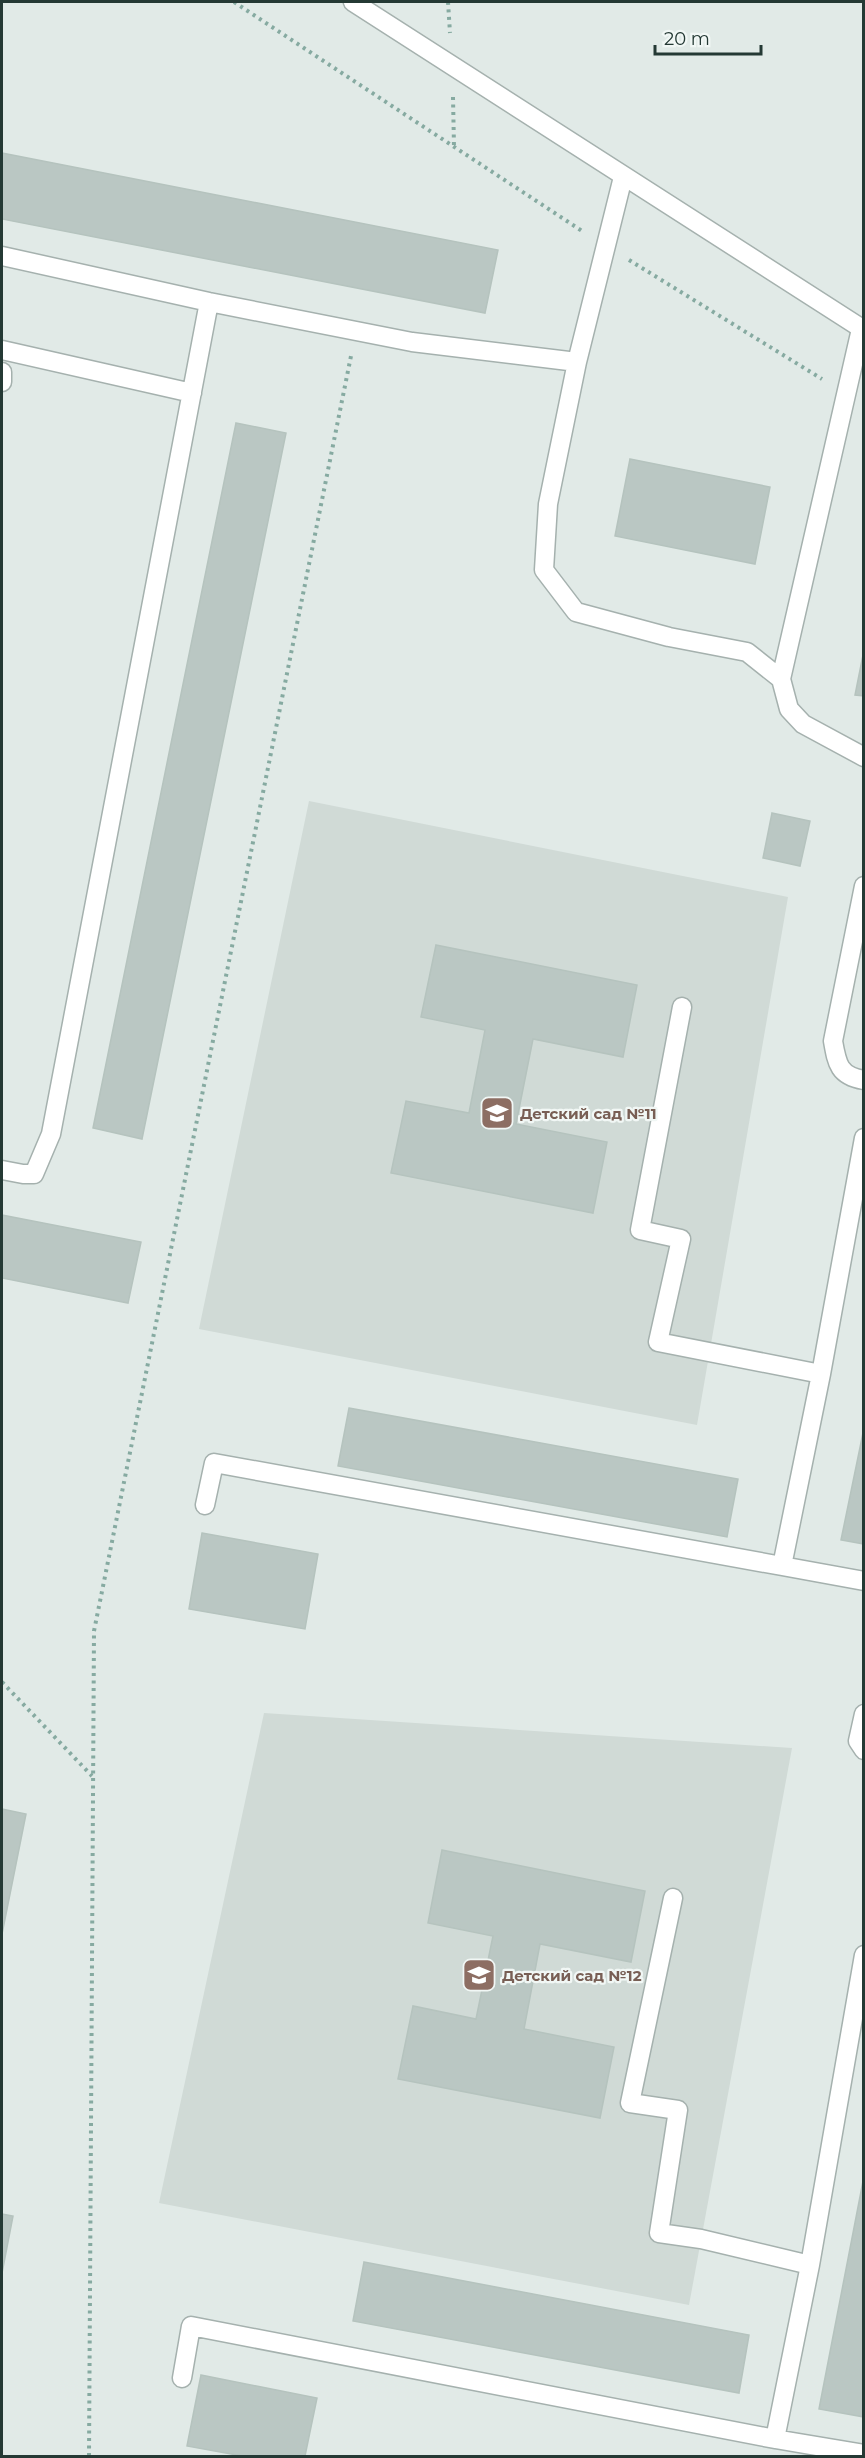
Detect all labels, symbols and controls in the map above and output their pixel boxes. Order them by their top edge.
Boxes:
scale bar [655,18,762,56]
text: 20 m [664,28,710,50]
school or university icon: Детский сад №11 [479,1095,515,1131]
place label: Детский сад №11 [520,1104,657,1123]
school or university icon: Детский сад №12 [461,1957,497,1993]
place label: Детский сад №12 [502,1966,642,1985]

